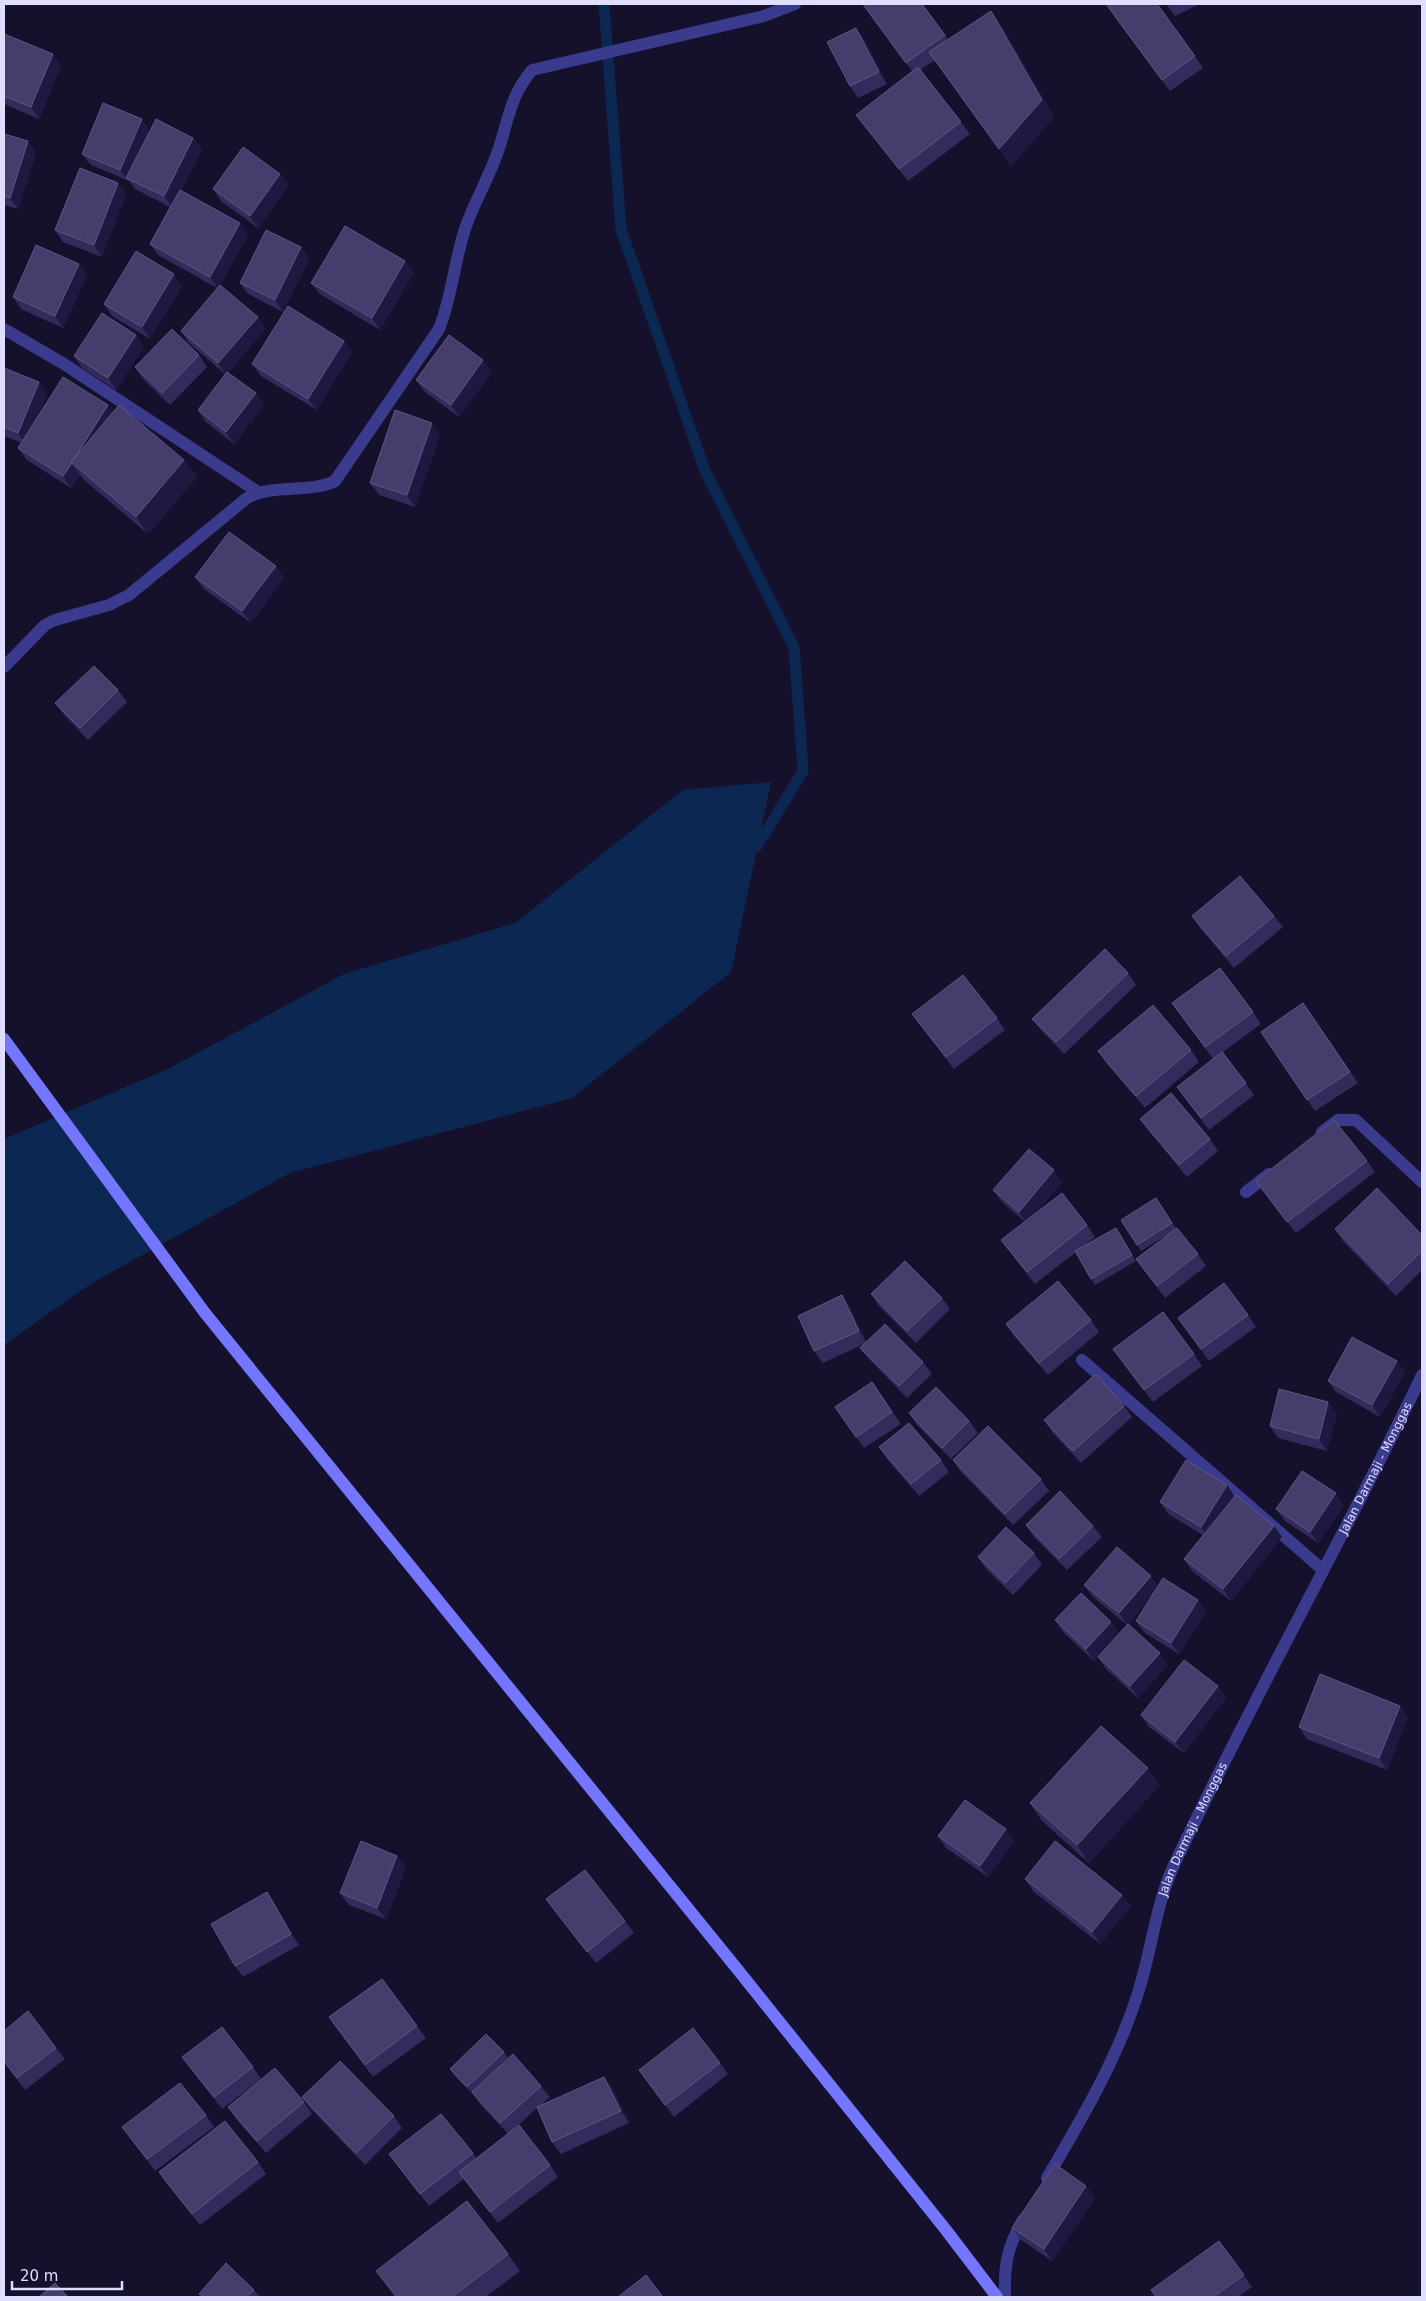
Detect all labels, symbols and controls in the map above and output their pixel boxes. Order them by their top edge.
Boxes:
street label: Jalan Darmaji - Monggas [1336,1400,1415,1537]
street label: Jalan Darmaji - Monggas [1156,1760,1230,1899]
scale bar [12,2258,122,2290]
text: 20 m [20,2267,58,2285]

